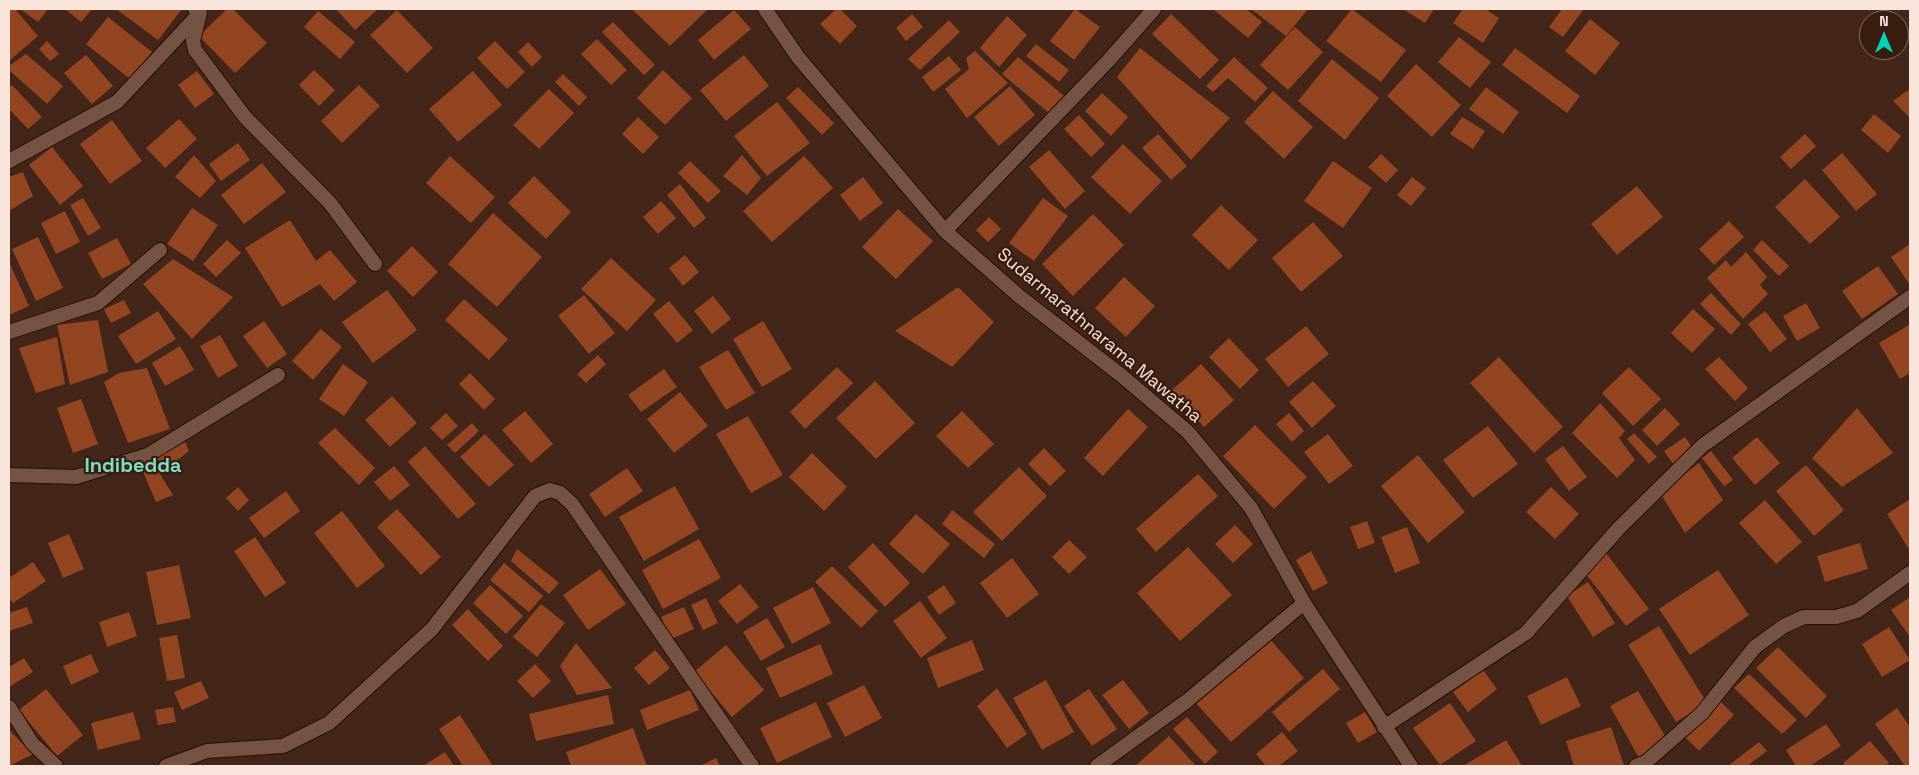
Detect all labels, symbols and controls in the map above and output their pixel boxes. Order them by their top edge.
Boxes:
north arrow [1859,10,1909,60]
text: N [1879,12,1889,30]
street label: Sudarmarathnarama Mawatha [992,244,1206,428]
district label: Indibedda [84,455,182,479]

